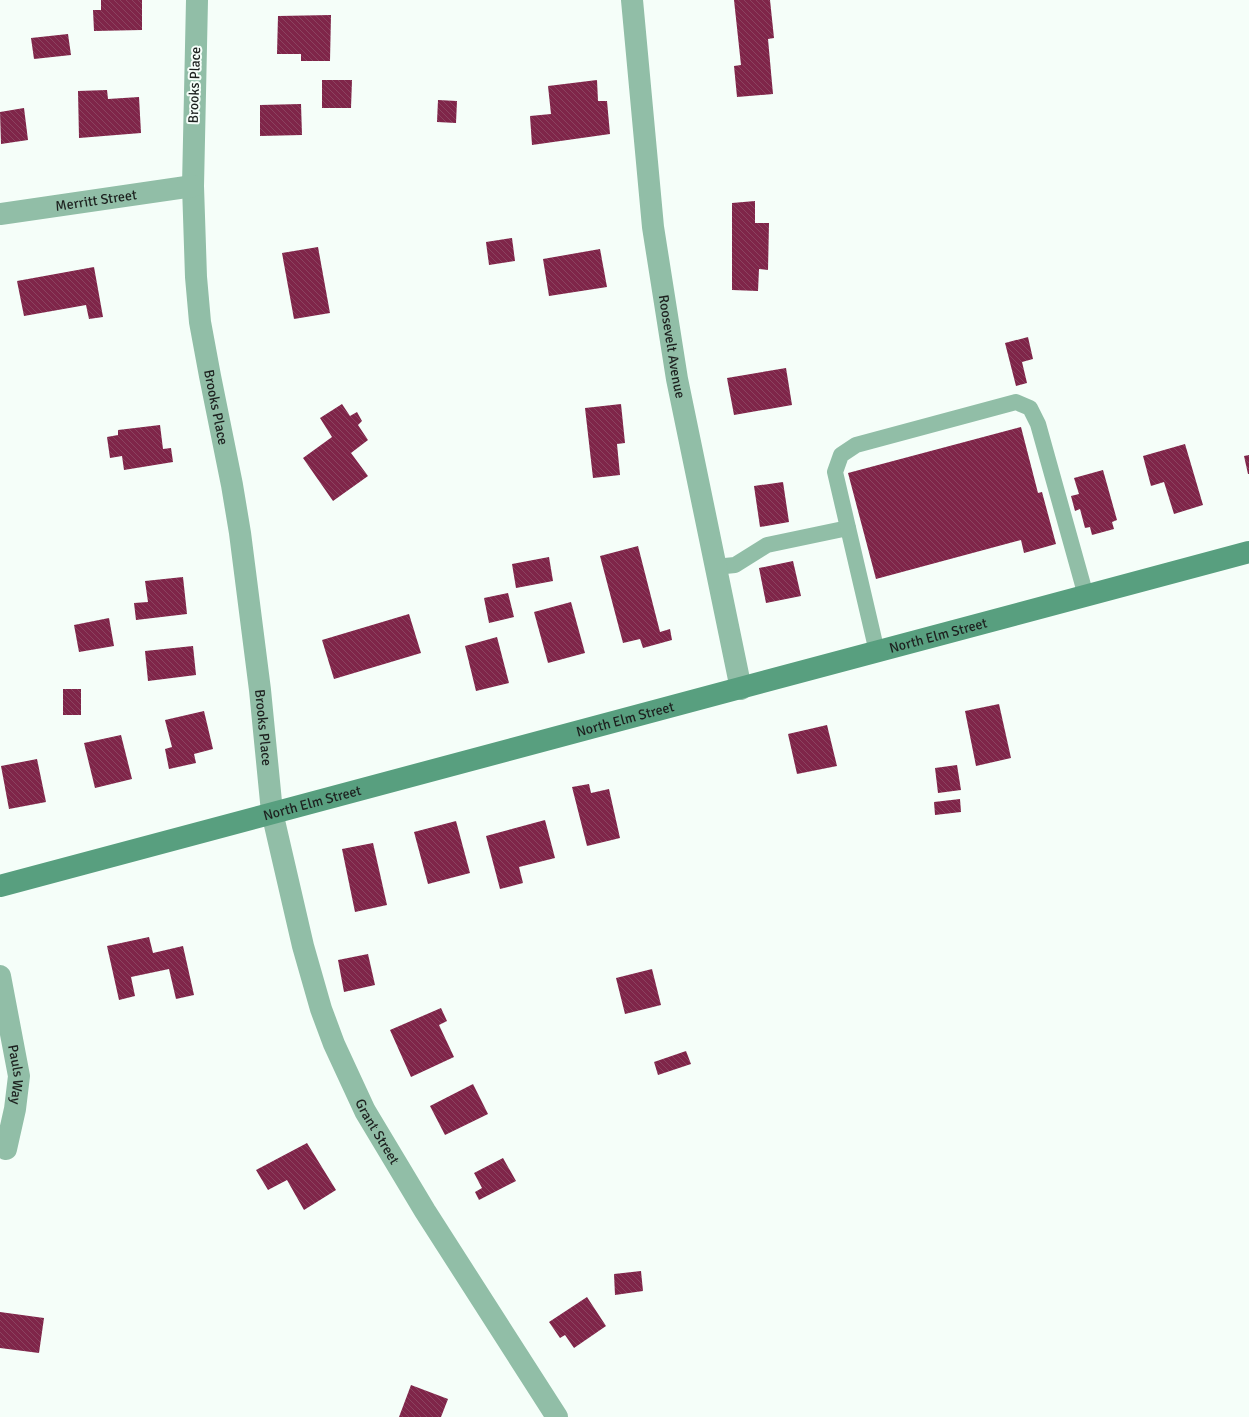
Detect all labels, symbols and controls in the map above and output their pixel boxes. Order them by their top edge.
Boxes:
street label: Brooks Place [185,46,204,124]
street label: Merritt Street [54,186,138,215]
street label: Roosevelt Avenue [655,294,689,400]
street label: Brooks Place [200,368,232,447]
street label: North Elm Street [887,614,989,657]
street label: Brooks Place [251,689,275,767]
street label: North Elm Street [574,698,676,741]
street label: North Elm Street [261,782,363,824]
street label: Pauls Way [4,1043,27,1106]
street label: Grant Street [351,1096,403,1168]

